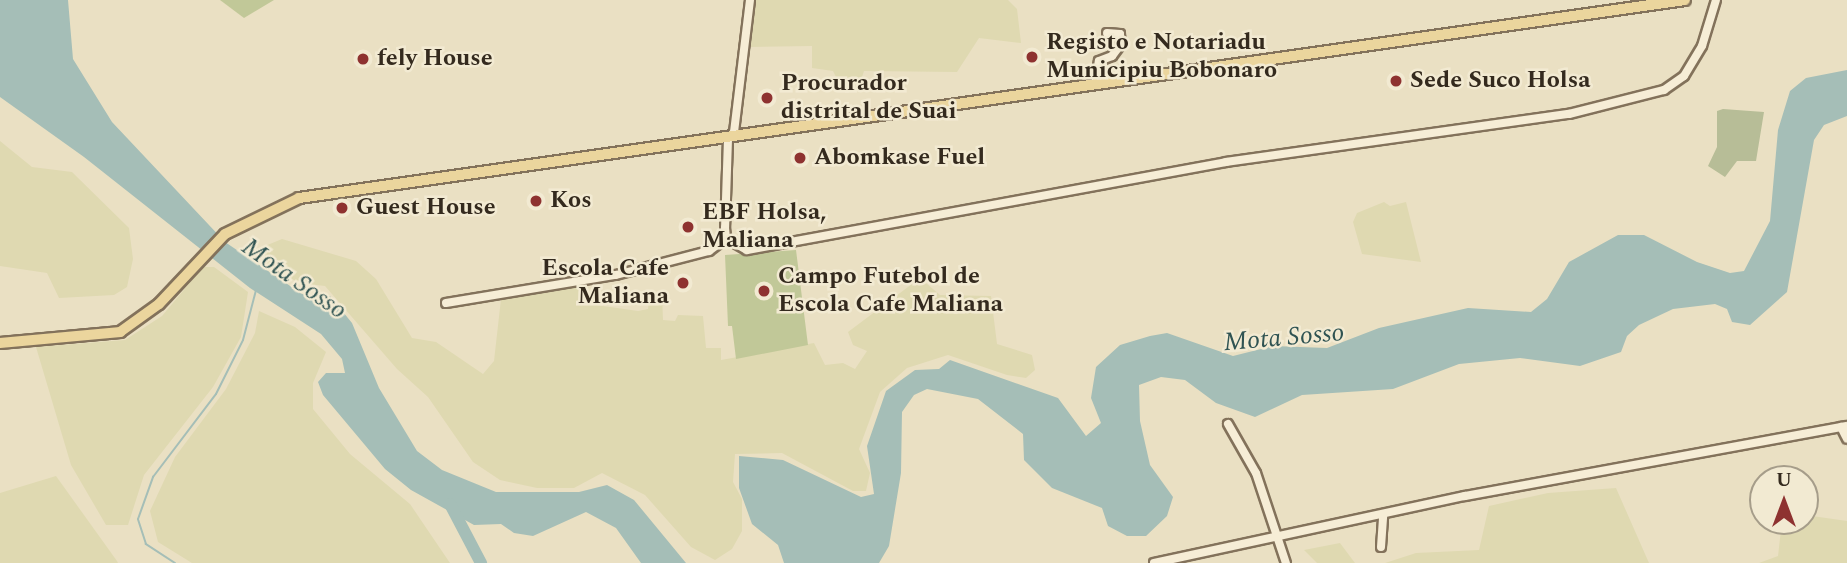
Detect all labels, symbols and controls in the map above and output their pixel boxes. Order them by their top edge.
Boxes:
place label: Registo e Notariadu Municipiu Bobonaro [1046,29,1277,85]
place label: fely House [377,45,493,73]
marker: Registo e Notariadu Municipiu Bobonaro [1024,49,1040,65]
marker: fely House [355,51,371,67]
place label: Sede Suco Holsa [1410,67,1591,95]
place label: Procurador distrital de Suai [781,70,956,126]
marker: Sede Suco Holsa [1388,73,1404,89]
marker: Procurador distrital de Suai [759,90,775,106]
place label: Abomkase Fuel [814,144,985,172]
marker: Abomkase Fuel [792,150,808,166]
place label: Kos [550,187,592,215]
marker: Kos [528,193,544,209]
place label: Guest House [356,194,496,222]
place label: EBF Holsa, Maliana [702,199,827,255]
marker: Guest House [334,200,350,216]
marker: EBF Holsa, Maliana [680,219,696,235]
water label: Mota Sosso [235,231,353,327]
place label: Escola Cafe Maliana [541,255,669,311]
place label: Campo Futebol de Escola Cafe Maliana [778,263,1003,319]
marker: Escola Cafe Maliana [675,275,691,291]
marker: Campo Futebol de Escola Cafe Maliana [756,283,772,299]
water label: Mota Sosso [1222,317,1346,359]
north arrow [1749,465,1819,535]
text: U [1776,466,1792,495]

